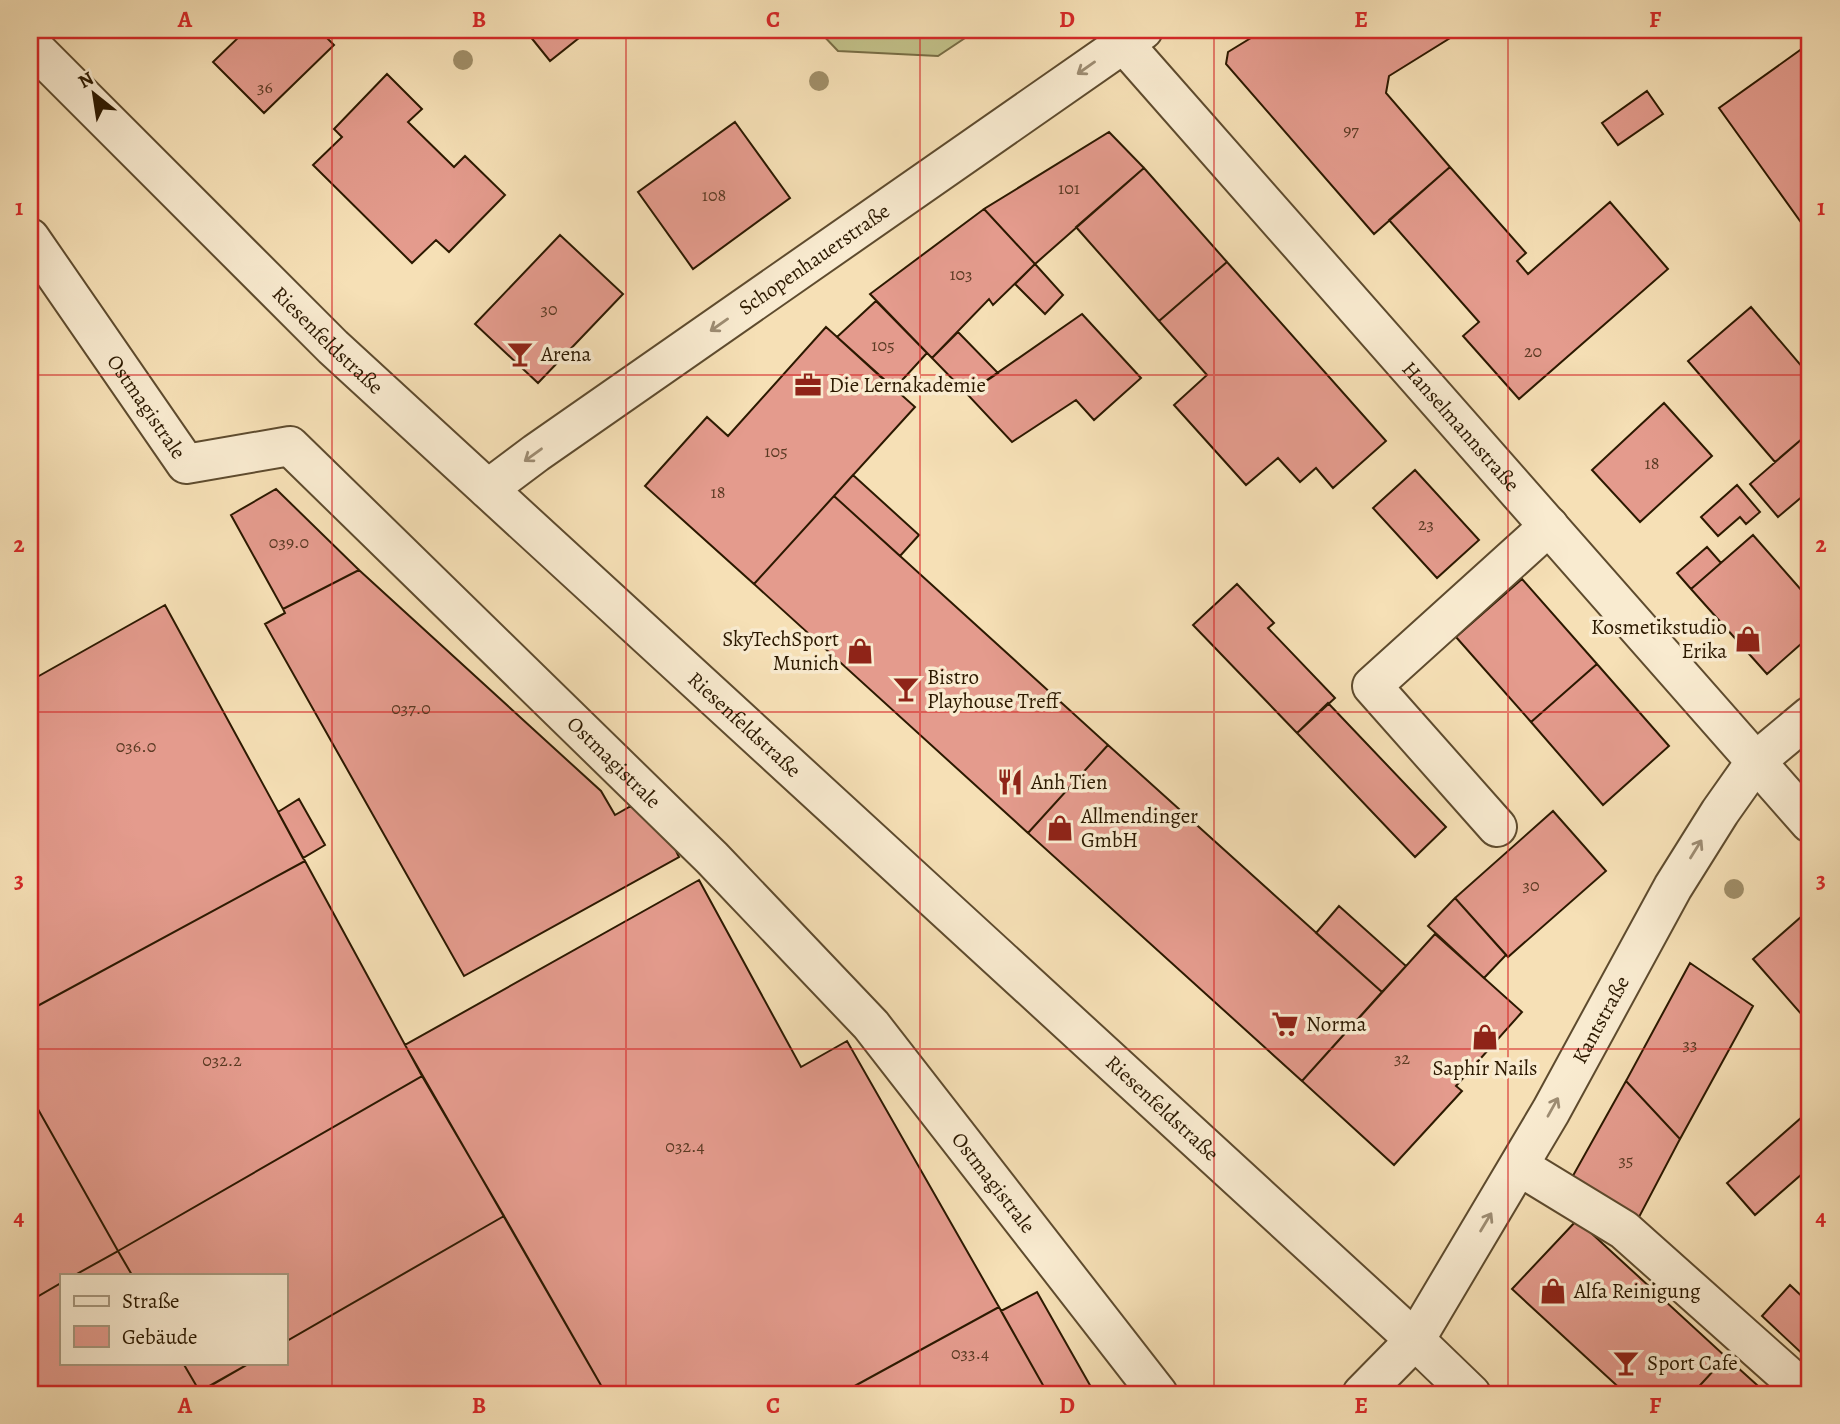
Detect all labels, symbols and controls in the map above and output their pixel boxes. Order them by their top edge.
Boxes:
text: A [177,4,193,35]
text: B [472,4,486,35]
text: C [766,4,780,35]
text: D [1059,4,1075,35]
text: E [1354,4,1368,35]
text: F [1649,4,1662,35]
north arrow [60,60,130,130]
one-way arrow [1077,61,1096,75]
text: N [74,65,99,95]
house number: 36 [257,75,273,99]
house number: 97 [1343,118,1359,142]
house number: 101 [1058,176,1080,200]
house number: 108 [702,183,726,207]
text: 1 [15,192,23,223]
text: 1 [1817,192,1825,223]
street label: Schopenhauerstraße [733,197,895,322]
house number: 103 [949,262,973,286]
street label: Riesenfeldstraße [266,280,389,400]
house number: 30 [540,297,558,321]
one-way arrow [710,318,729,332]
house number: 105 [871,333,895,357]
bar icon: Arena [505,339,535,369]
house number: 20 [1524,339,1542,363]
place label: Arena [540,340,592,368]
street label: Ostmagistrale [100,349,192,465]
street label: Hanselmannstraße [1396,355,1526,498]
office icon: Die Lernakademie [793,370,823,400]
place label: Die Lernakademie [829,371,986,399]
house number: 105 [764,439,788,463]
one-way arrow [524,448,543,463]
house number: 18 [1645,451,1659,475]
house number: 18 [711,480,725,504]
house number: 23 [1418,512,1434,536]
text: 2 [13,529,25,560]
text: 2 [1815,529,1827,560]
house number: 039.0 [269,530,309,554]
place label: Kosmetikstudio Erika [1591,613,1727,665]
shop icon: Kosmetikstudio Erika [1733,624,1763,654]
place label: SkyTechSport Munich [722,625,839,677]
shop icon: SkyTechSport Munich [845,636,875,666]
place label: Bistro Playhouse Treff [927,663,1062,715]
street label: Riesenfeldstraße [682,665,807,784]
bar icon: Bistro Playhouse Treff [891,674,921,704]
house number: 037.0 [391,696,431,720]
street label: Ostmagistrale [561,710,667,815]
house number: 036.0 [116,734,156,758]
restaurant icon: Anh Tien [995,767,1025,797]
place label: Anh Tien [1030,768,1107,796]
place label: Allmendinger GmbH [1080,802,1198,854]
shop icon: Allmendinger GmbH [1045,813,1075,843]
one-way arrow [1690,840,1704,860]
text: 3 [14,865,24,896]
text: 3 [1816,865,1826,896]
house number: 30 [1522,873,1540,897]
street label: Kantstraße [1565,971,1636,1069]
supermarket icon: Norma [1270,1009,1300,1039]
place label: Norma [1306,1010,1367,1038]
shop icon: Saphir Nails [1470,1022,1500,1052]
house number: 33 [1683,1032,1697,1056]
house number: 32 [1394,1046,1410,1070]
house number: 032.2 [202,1048,242,1072]
street label: Riesenfeldstraße [1099,1049,1225,1167]
place label: Saphir Nails [1433,1054,1537,1082]
one-way arrow [1547,1097,1560,1118]
street label: Ostmagistrale [945,1126,1042,1239]
house number: 032.4 [665,1134,705,1158]
house number: 35 [1618,1148,1634,1172]
text: 4 [14,1202,25,1233]
text: 4 [1816,1202,1827,1233]
one-way arrow [1479,1212,1493,1232]
legend [60,1274,287,1364]
shop icon: Alfa Reinigung [1538,1276,1568,1306]
place label: Alfa Reinigung [1573,1277,1701,1305]
text: Straße [122,1287,180,1315]
text: Gebäude [122,1323,198,1351]
house number: 033.4 [951,1341,989,1365]
bar icon: Sport Cafe [1611,1348,1641,1378]
place label: Sport Cafe [1647,1349,1738,1377]
text: A [177,1390,193,1421]
text: B [472,1390,486,1421]
text: C [766,1390,780,1421]
text: D [1059,1390,1075,1421]
text: E [1354,1390,1368,1421]
text: F [1649,1390,1662,1421]

